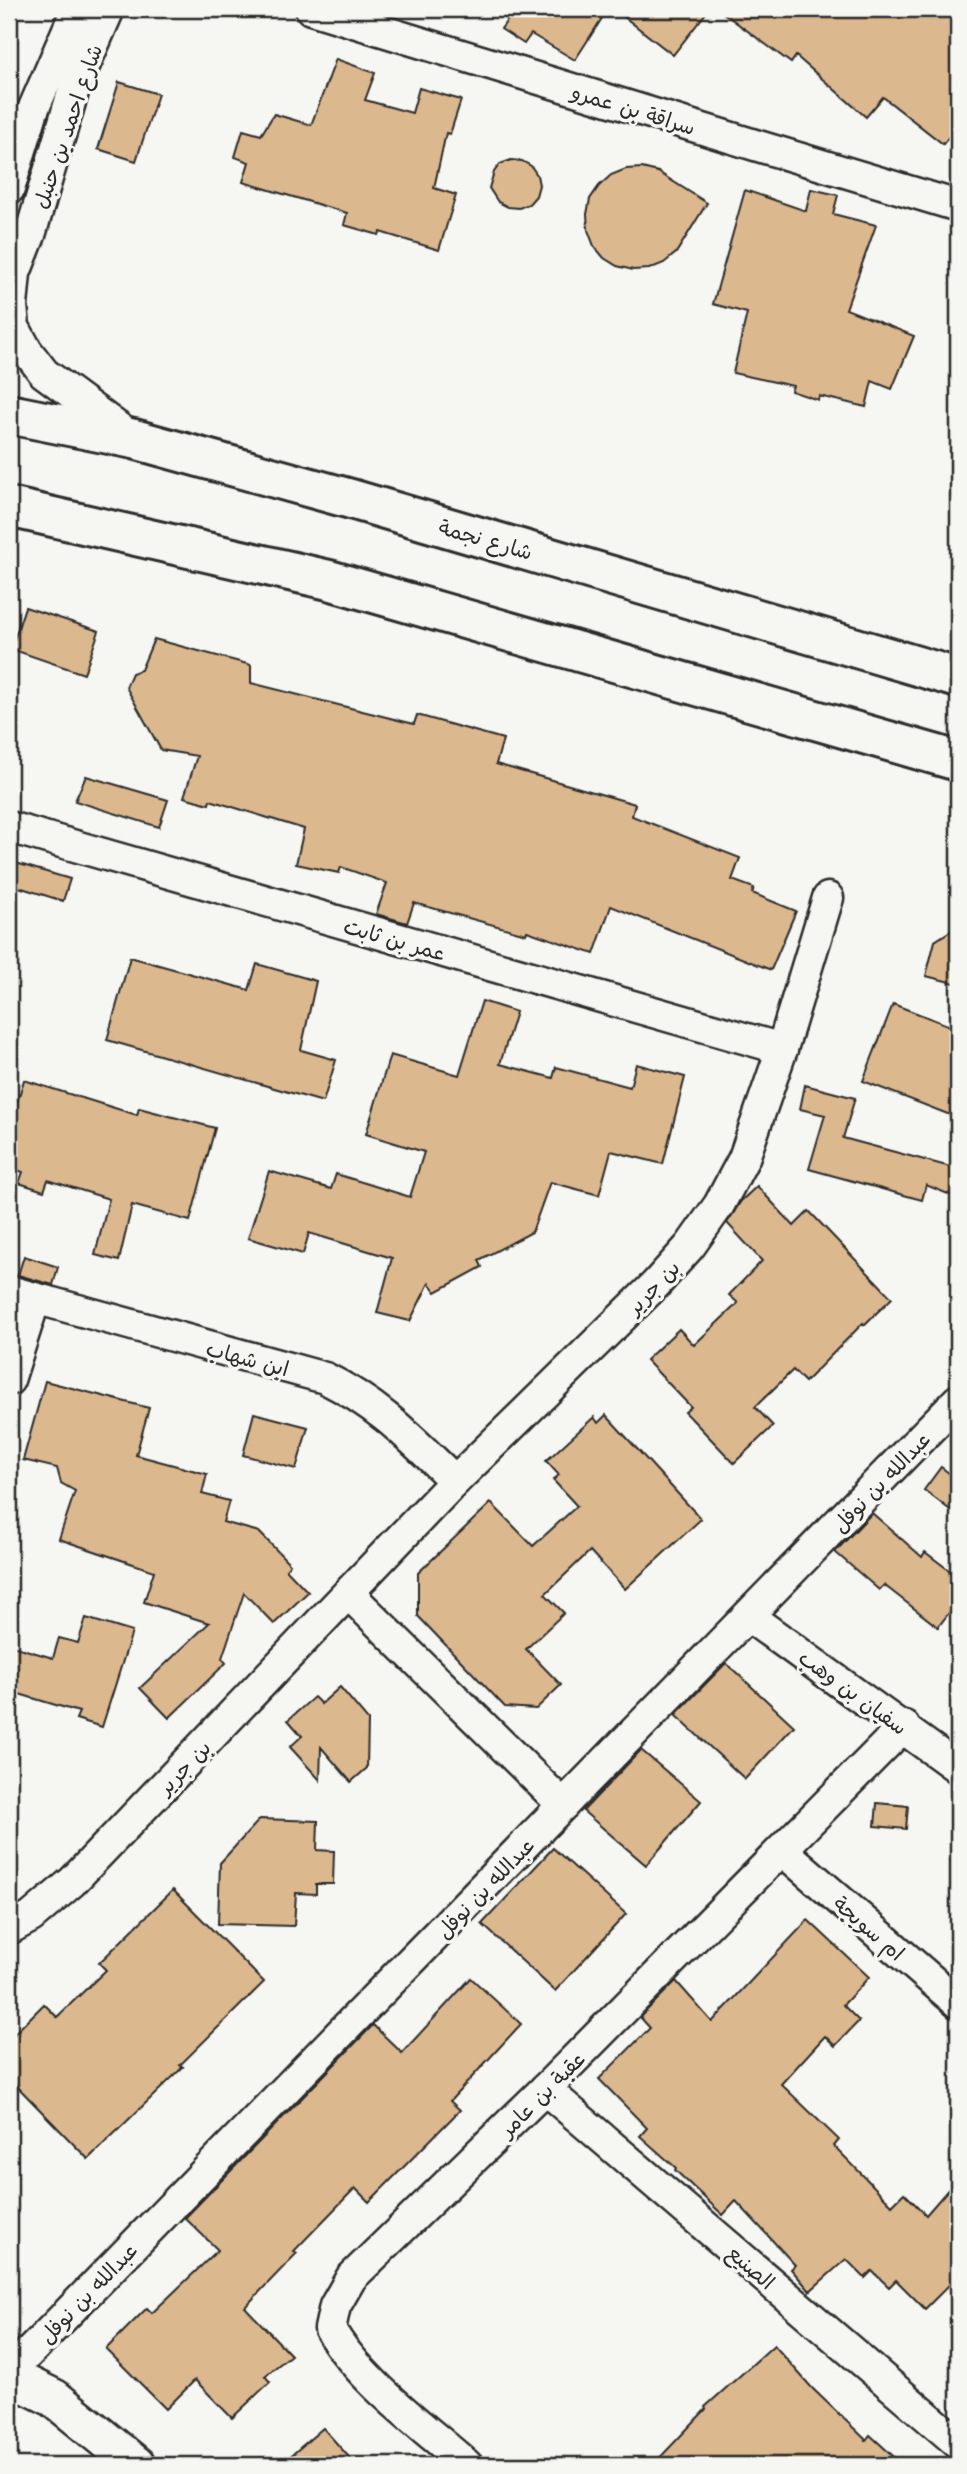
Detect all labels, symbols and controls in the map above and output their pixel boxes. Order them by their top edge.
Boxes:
street label: شارع احمد بن حنبل [23,40,110,213]
street label: سراقة بن عمرو [566,73,700,142]
street label: شارع نجمة [435,509,537,568]
street label: عمر بن ثابت [340,908,450,968]
street label: بن جرير [616,1251,686,1322]
street label: ابن شهاب [203,1331,293,1383]
street label: عبدالله بن نوفل [823,1423,937,1539]
street label: سفيان بن وهب [793,1641,915,1741]
street label: بن جرير [147,1731,217,1802]
street label: عبدالله بن نوفل [427,1829,541,1945]
street label: ام سويجة [826,1887,913,1969]
street label: عقبة بن عامر [489,2042,592,2145]
street label: عبدالله بن نوفل [30,2234,144,2350]
street label: الصنيع [720,2236,783,2297]

